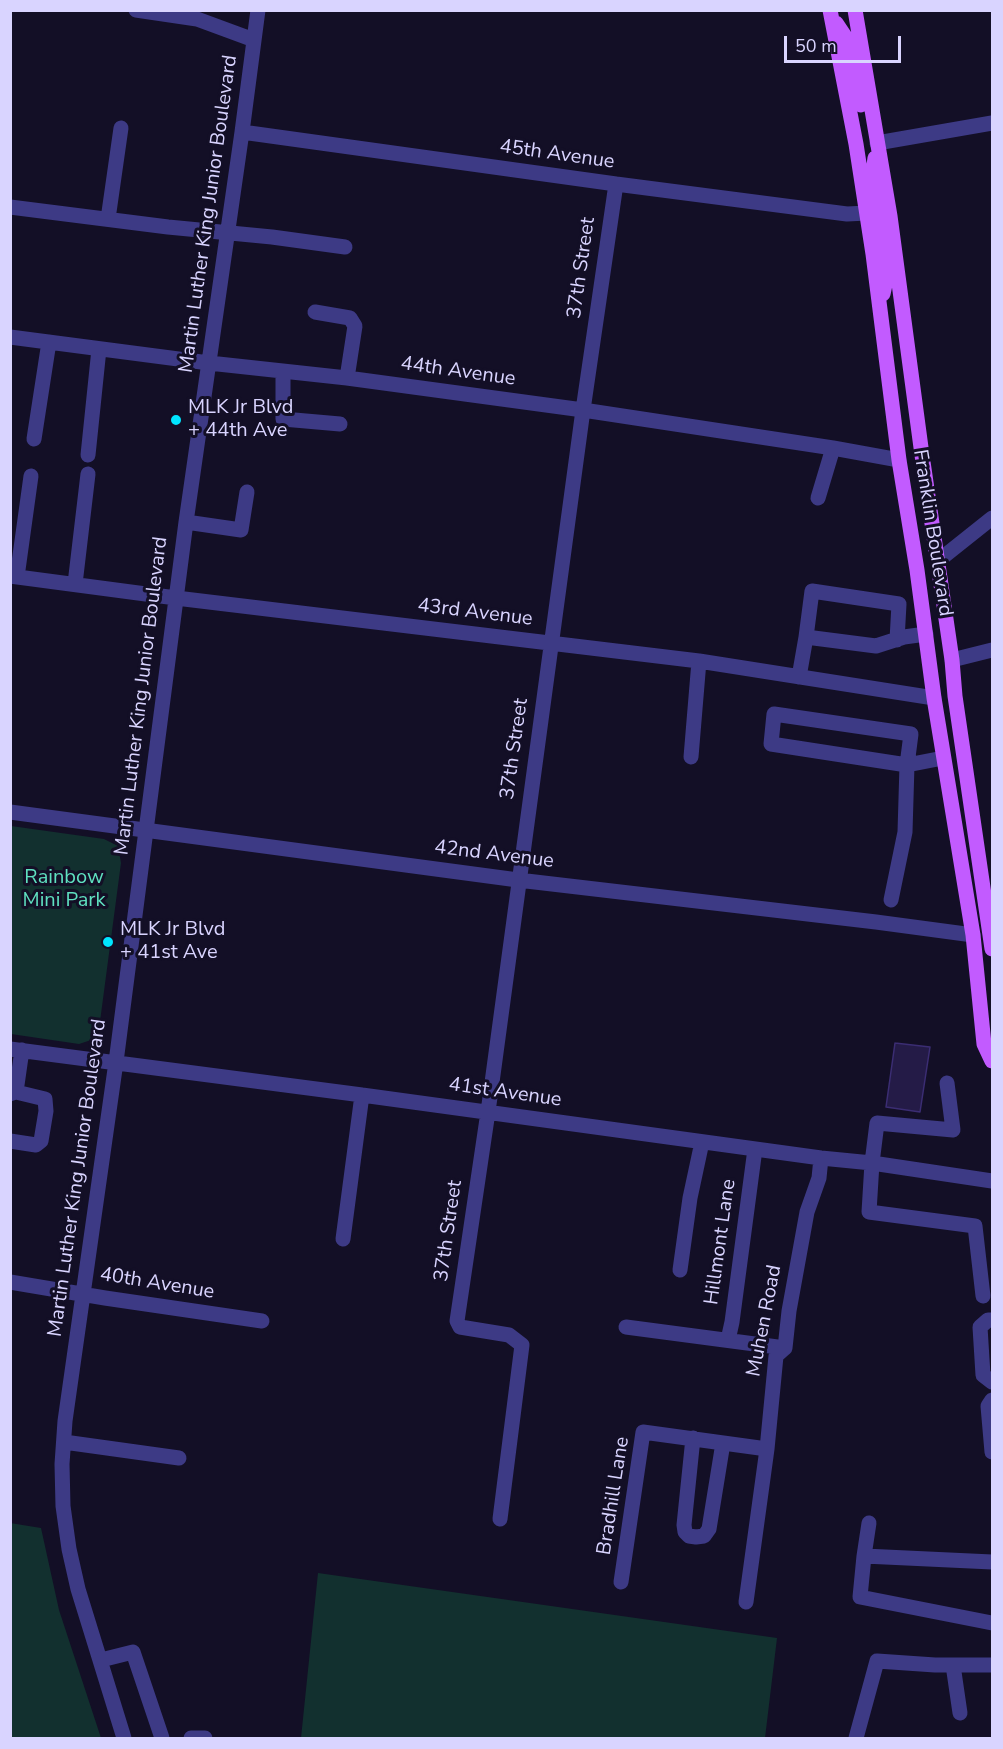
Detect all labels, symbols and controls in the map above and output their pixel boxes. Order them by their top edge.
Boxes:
scale bar [787,24,904,62]
text: 50 m [795,34,837,58]
street label: Martin Luther King Junior Boulevard [175,54,243,374]
street label: 45th Avenue [498,135,616,175]
street label: 37th Street [563,216,601,320]
street label: 44th Avenue [399,352,517,392]
place label: MLK Jr Blvd + 44th Ave [188,396,293,443]
marker: MLK Jr Blvd + 44th Ave [169,413,183,427]
street label: Franklin Boulevard [907,448,957,618]
street label: Martin Luther King Junior Boulevard [111,535,173,857]
street label: 43rd Avenue [416,594,534,632]
street label: 37th Street [496,697,534,801]
street label: 42nd Avenue [433,836,555,874]
park label: Rainbow Mini Park [23,866,105,913]
place label: MLK Jr Blvd + 41st Ave [120,918,225,965]
marker: MLK Jr Blvd + 41st Ave [101,935,115,949]
street label: Martin Luther King Junior Boulevard [44,1018,112,1338]
street label: 41st Avenue [447,1073,563,1113]
street label: Hillmont Lane [700,1177,742,1307]
street label: 37th Street [430,1179,468,1283]
street label: 40th Avenue [98,1263,216,1305]
street label: Muhen Road [742,1263,788,1379]
street label: Bradhill Lane [593,1435,635,1557]

